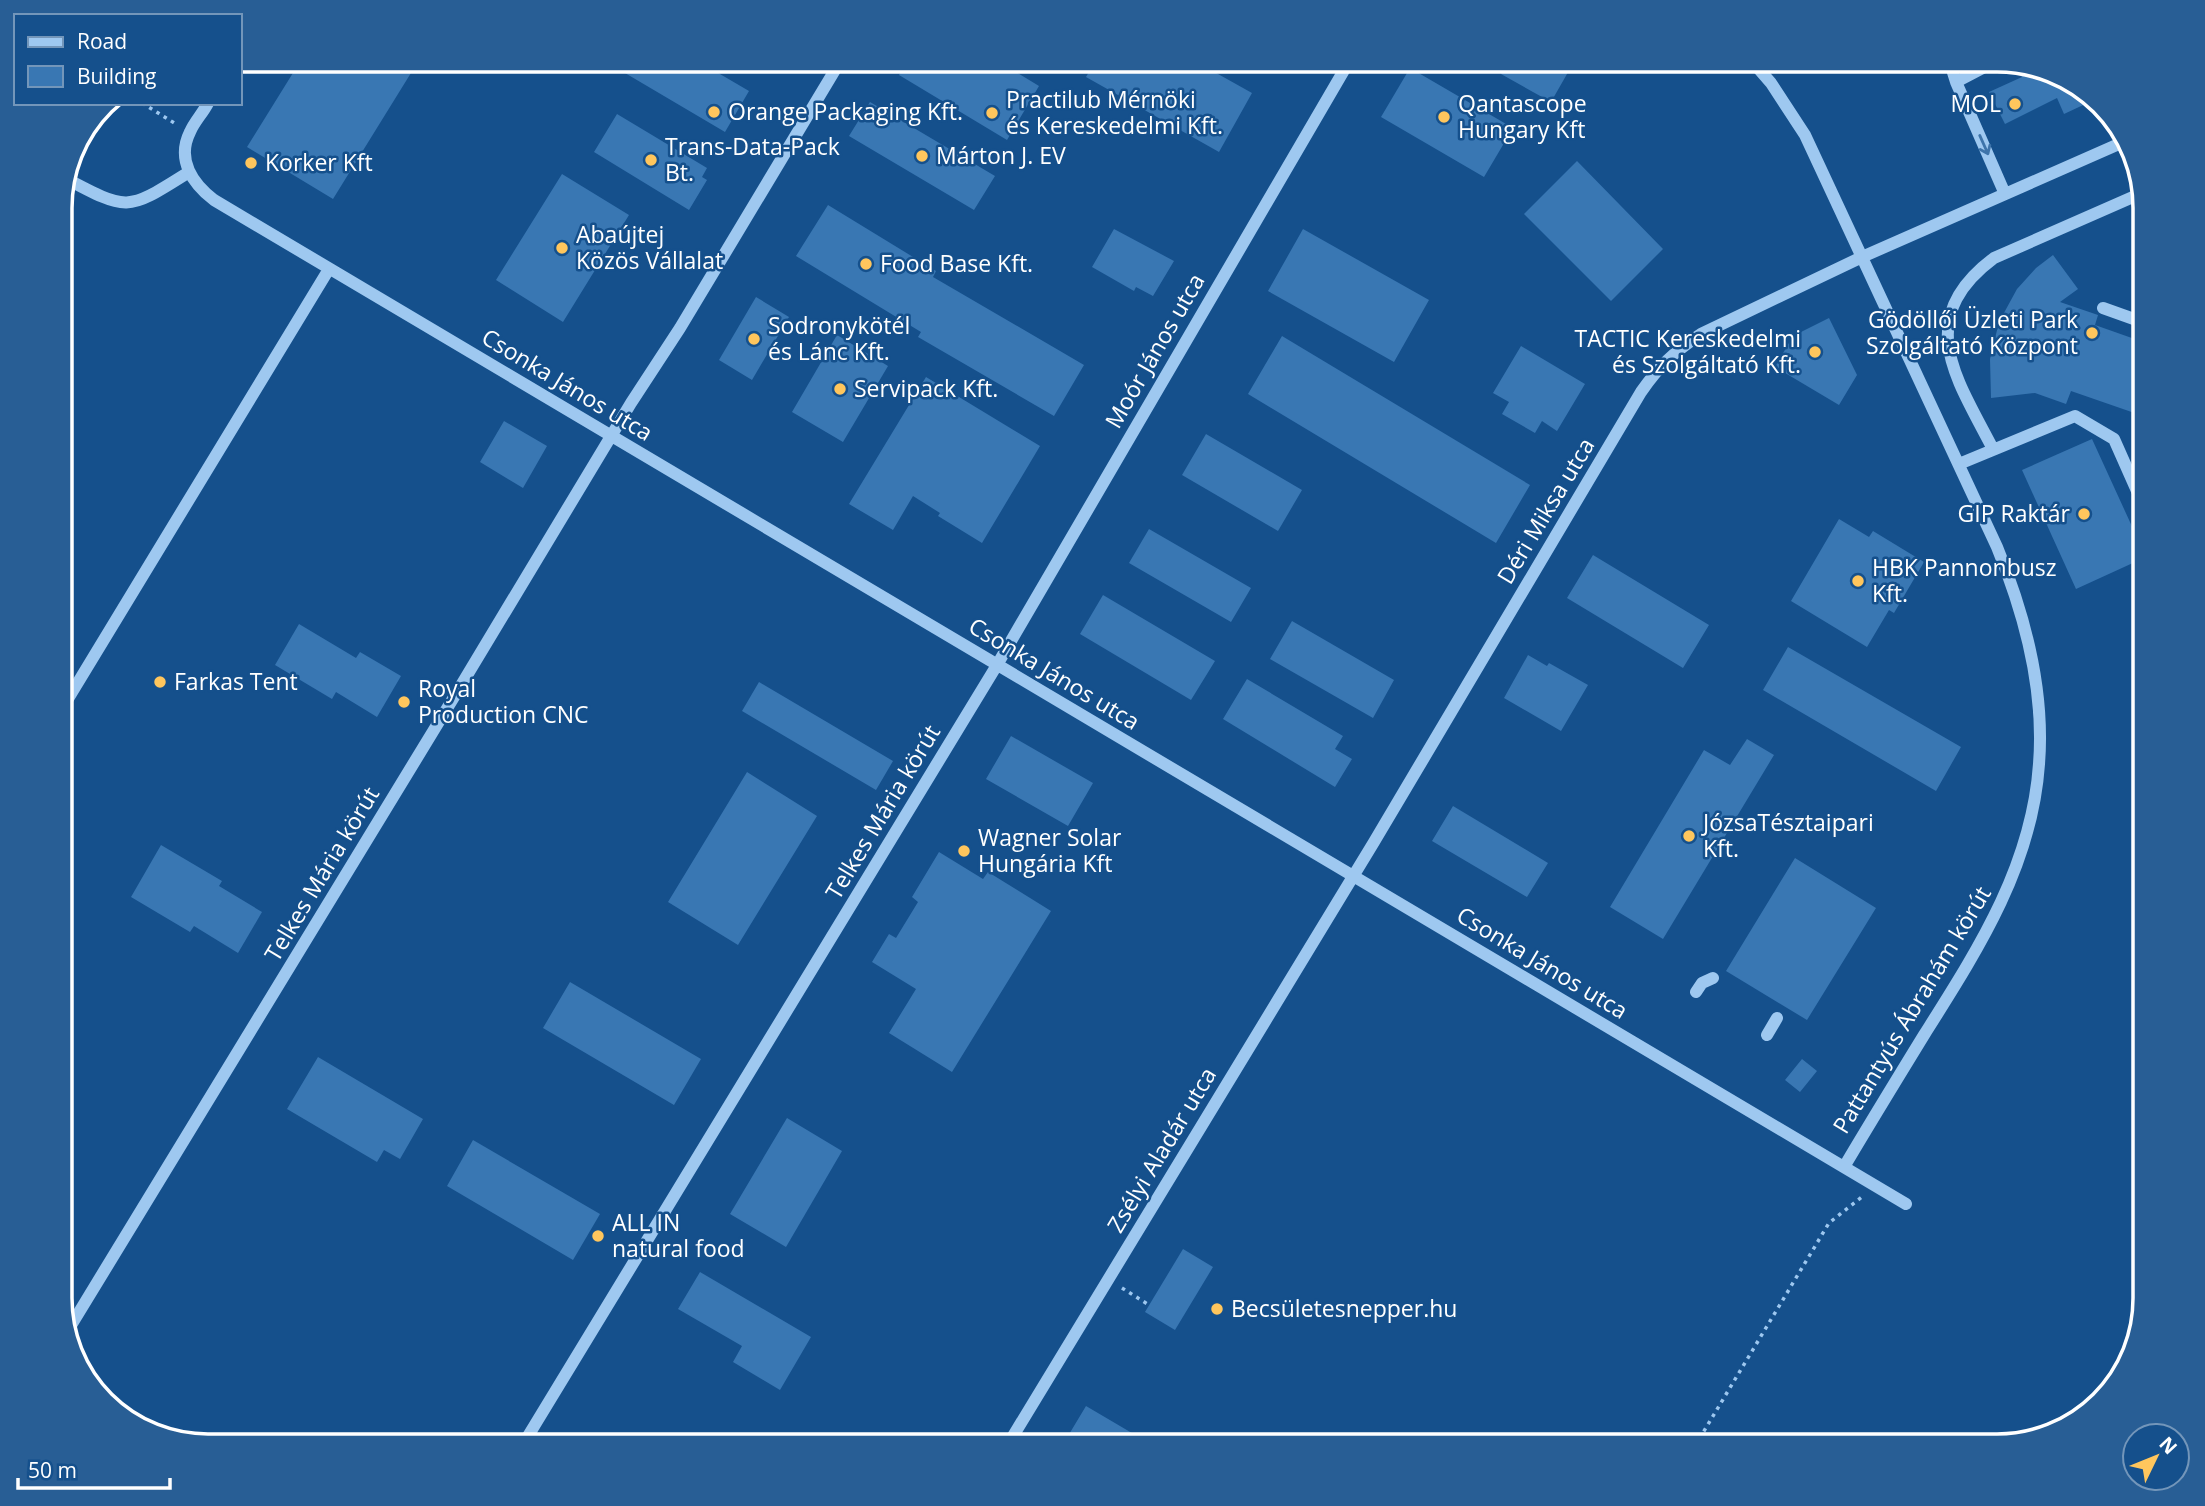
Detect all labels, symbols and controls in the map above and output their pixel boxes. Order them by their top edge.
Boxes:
legend [14,14,242,105]
text: Road [77,27,127,55]
text: Building [77,62,156,90]
place label: Practilub Mérnöki és Kereskedelmi Kft. [1006,83,1223,141]
place label: Qantascope Hungary Kft [1458,87,1587,145]
place label: MOL [1950,87,2001,119]
place label: Orange Packaging Kft. [728,95,963,127]
marker: MOL [2007,96,2023,112]
marker: Orange Packaging Kft. [706,104,722,120]
marker: Practilub Mérnöki és Kereskedelmi Kft. [984,105,1000,121]
marker: Qantascope Hungary Kft [1436,109,1452,125]
place label: Trans-Data-Pack Bt. [665,130,840,188]
one-way arrow [1978,134,1991,155]
place label: Márton J. EV [936,139,1066,171]
place label: Korker Kft [265,146,373,178]
marker: Márton J. EV [914,148,930,164]
marker: Trans-Data-Pack Bt. [643,152,659,168]
marker: Korker Kft [243,155,259,171]
place label: Abaújtej Közös Vállalat [576,218,723,276]
marker: Abaújtej Közös Vállalat [554,240,570,256]
place label: Food Base Kft. [880,247,1033,279]
marker: Food Base Kft. [858,256,874,272]
street label: Moór János utca [1097,267,1211,434]
place label: Gödöllői Üzleti Park Szolgáltató Központ [1866,303,2078,361]
place label: Sodronykötél és Lánc Kft. [768,309,910,367]
street label: Csonka János utca [476,320,659,448]
place label: TACTIC Kereskedelmi és Szolgáltató Kft. [1575,322,1801,380]
marker: Gödöllői Üzleti Park Szolgáltató Központ [2084,325,2100,341]
marker: Sodronykötél és Lánc Kft. [746,331,762,347]
marker: TACTIC Kereskedelmi és Szolgáltató Kft. [1807,344,1823,360]
place label: Servipack Kft. [854,372,998,404]
marker: Servipack Kft. [832,381,848,397]
street label: Déri Miksa utca [1489,431,1601,590]
place label: GIP Raktár [1958,497,2071,529]
marker: GIP Raktár [2076,506,2092,522]
place label: HBK Pannonbusz Kft. [1872,551,2057,609]
marker: HBK Pannonbusz Kft. [1850,573,1866,589]
street label: Csonka János utca [963,609,1146,737]
place label: Farkas Tent [174,665,298,697]
place label: Royal Production CNC [418,672,588,730]
marker: Farkas Tent [152,674,168,690]
marker: Royal Production CNC [396,694,412,710]
street label: Telkes Mária körút [817,718,947,905]
street label: Telkes Mária körút [256,780,386,967]
place label: JózsaTésztaipari Kft. [1701,806,1874,864]
place label: Wagner Solar Hungária Kft [978,821,1122,879]
marker: JózsaTésztaipari Kft. [1681,828,1697,844]
marker: Wagner Solar Hungária Kft [956,843,972,859]
street label: Pattantyús Ábrahám körút [1824,880,1998,1139]
street label: Csonka János utca [1451,898,1634,1026]
street label: Zsélyi Aladár utca [1099,1061,1223,1238]
place label: ALL IN natural food [612,1206,745,1264]
marker: ALL IN natural food [590,1228,606,1244]
place label: Becsületesnepper.hu [1231,1292,1457,1324]
marker: Becsületesnepper.hu [1209,1301,1225,1317]
north arrow [2121,1422,2191,1492]
text: N [2154,1431,2183,1460]
scale bar [18,1446,170,1490]
text: 50 m [28,1456,77,1484]

